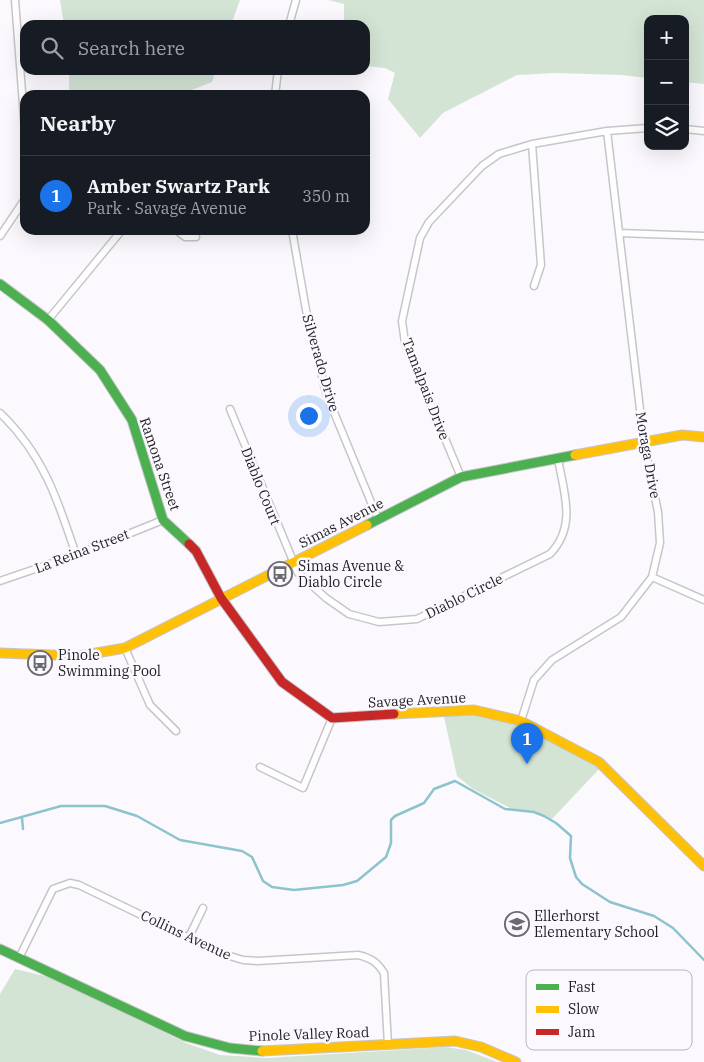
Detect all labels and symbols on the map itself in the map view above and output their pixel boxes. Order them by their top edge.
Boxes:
street label: Silverado Drive [298,312,344,414]
street label: Tamalpais Drive [398,336,454,442]
your location [296,403,322,429]
street label: Moraga Drive [632,410,664,500]
street label: Ramona Street [136,415,184,513]
street label: Diablo Court [237,444,285,528]
street label: Simas Avenue [296,494,386,552]
street label: La Reina Street [32,525,132,577]
place label: Simas Avenue & Diablo Circle [298,557,404,591]
bus stop icon: Simas Avenue & Diablo Circle [267,561,293,587]
street label: Diablo Circle [422,569,506,623]
place label: Pinole Swimming Pool [58,646,161,680]
bus stop icon: Pinole Swimming Pool [27,650,53,676]
street label: Savage Avenue [368,688,466,712]
pin: 1 [511,723,543,764]
street label: Collins Avenue [138,906,234,964]
place label: Ellerhorst Elementary School [534,907,659,941]
school or university icon: Ellerhorst Elementary School [504,911,530,937]
legend [526,970,692,1050]
text: Fast [568,978,596,996]
text: Slow [568,1000,599,1018]
street label: Pinole Valley Road [248,1023,370,1045]
text: Jam [568,1023,595,1041]

